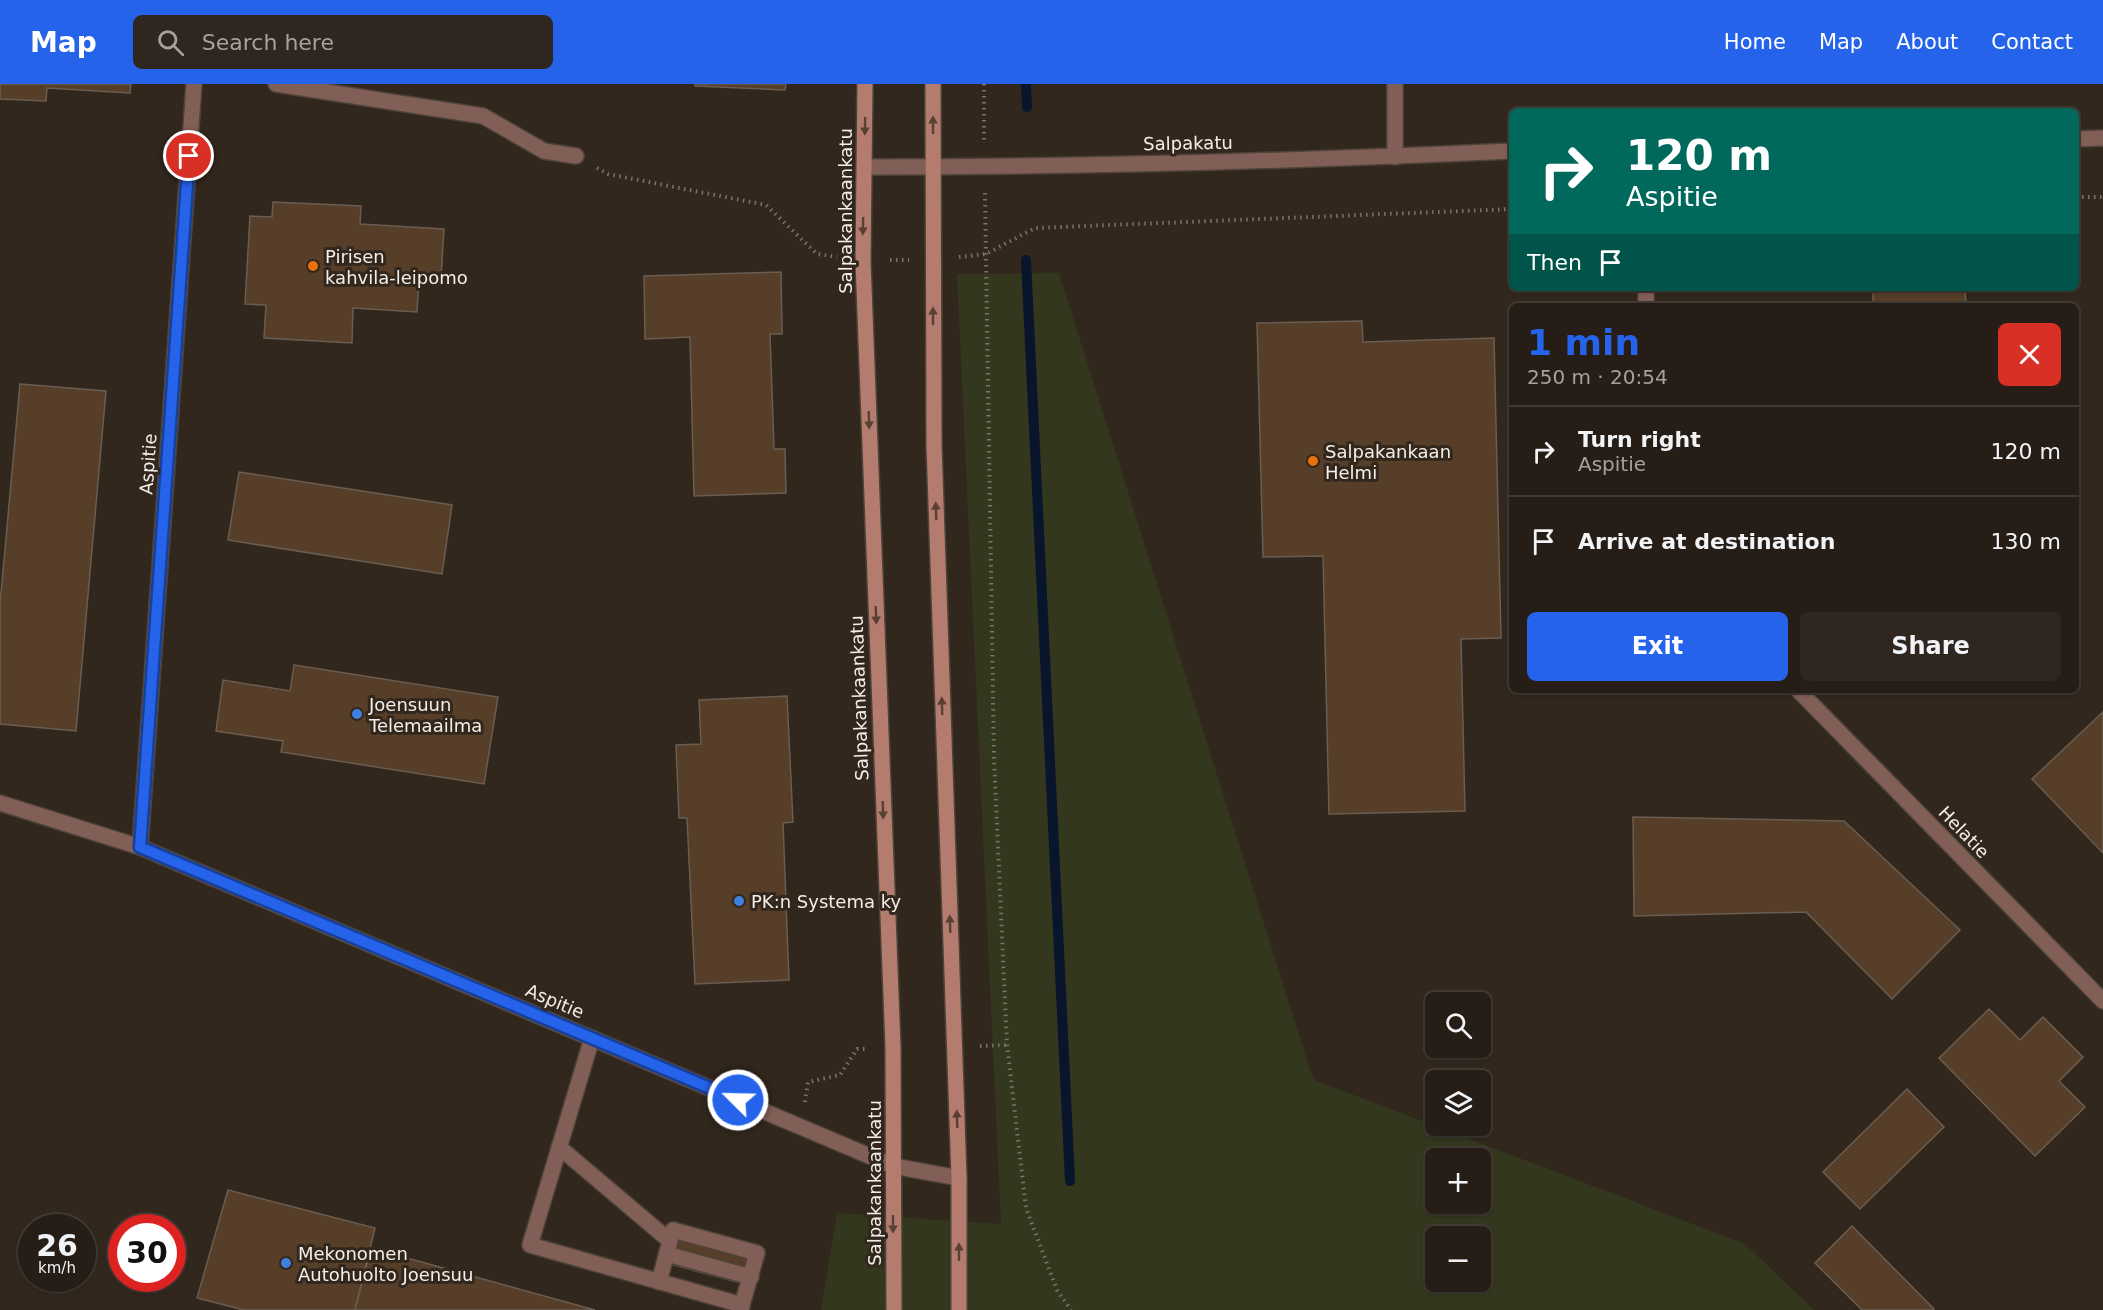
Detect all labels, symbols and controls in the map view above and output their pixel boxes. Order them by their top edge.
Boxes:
search box [133,15,553,69]
text: Map [30,26,97,59]
icon: search [154,26,187,59]
text: Search here [202,30,334,55]
text: Home [1724,30,1786,54]
text: Map [1819,30,1863,54]
text: About [1896,30,1958,54]
text: Contact [1991,30,2073,54]
one-way arrow [860,116,869,135]
one-way arrow [928,116,938,135]
street label: Salpakankaankatu [835,128,856,294]
pin [163,130,214,181]
text: 120 m [1626,131,1772,180]
street label: Salpakatu [1143,132,1233,154]
icon: right [1527,132,1605,210]
icon: arrive [172,139,205,172]
text: Aspitie [1626,181,1718,212]
one-way arrow [858,216,868,235]
place label: Pirisen kahvila-leipomo [325,246,468,288]
icon: arrive [1594,246,1627,279]
text: Then [1527,250,1582,275]
marker: Pirisen kahvila-leipomo [306,259,320,273]
one-way arrow [928,307,938,326]
text: 1 min [1527,322,1640,363]
button: close [1998,323,2061,386]
text: 250 m · 20:54 [1527,365,1668,389]
one-way arrow [864,411,873,430]
text: Turn right [1578,427,1701,452]
street label: Aspitie [135,433,161,495]
icon: right [1527,435,1560,468]
text: 120 m [1991,439,2061,464]
place label: Salpakankaan Helmi [1325,441,1451,483]
text: Aspitie [1578,452,1646,476]
marker: Salpakankaan Helmi [1306,454,1320,468]
one-way arrow [932,502,941,521]
icon: arrive [1527,525,1560,558]
text: Arrive at destination [1578,529,1835,554]
text: 130 m [1991,529,2061,554]
one-way arrow [871,606,880,625]
button: Exit [1527,612,1788,681]
button: Share [1800,612,2061,681]
street label: Salpakankaankatu [846,615,872,781]
place label: Joensuun Telemaailma [368,694,482,736]
one-way arrow [937,697,947,716]
marker: Joensuun Telemaailma [350,707,364,721]
one-way arrow [879,801,888,820]
street label: Helatie [1934,802,1994,862]
place label: PK:n Systema ky [751,891,902,912]
marker: PK:n Systema ky [732,894,746,908]
one-way arrow [946,915,955,934]
street label: Aspitie [523,979,587,1023]
map controls [1425,992,1491,1292]
button: search [1425,992,1491,1058]
position arrow [706,1068,770,1132]
button: layers [1425,1070,1491,1136]
street label: Salpakankaankatu [864,1100,885,1266]
one-way arrow [953,1110,962,1129]
button: + [1425,1148,1491,1214]
speed limit sign: 30 [108,1214,186,1292]
one-way arrow [889,1215,898,1234]
button: − [1425,1226,1491,1292]
text: 26 [36,1228,78,1263]
one-way arrow [954,1242,964,1261]
place label: Mekonomen Autohuolto Joensuu [298,1243,473,1285]
marker: Mekonomen Autohuolto Joensuu [279,1256,293,1270]
text: km/h [38,1259,76,1277]

